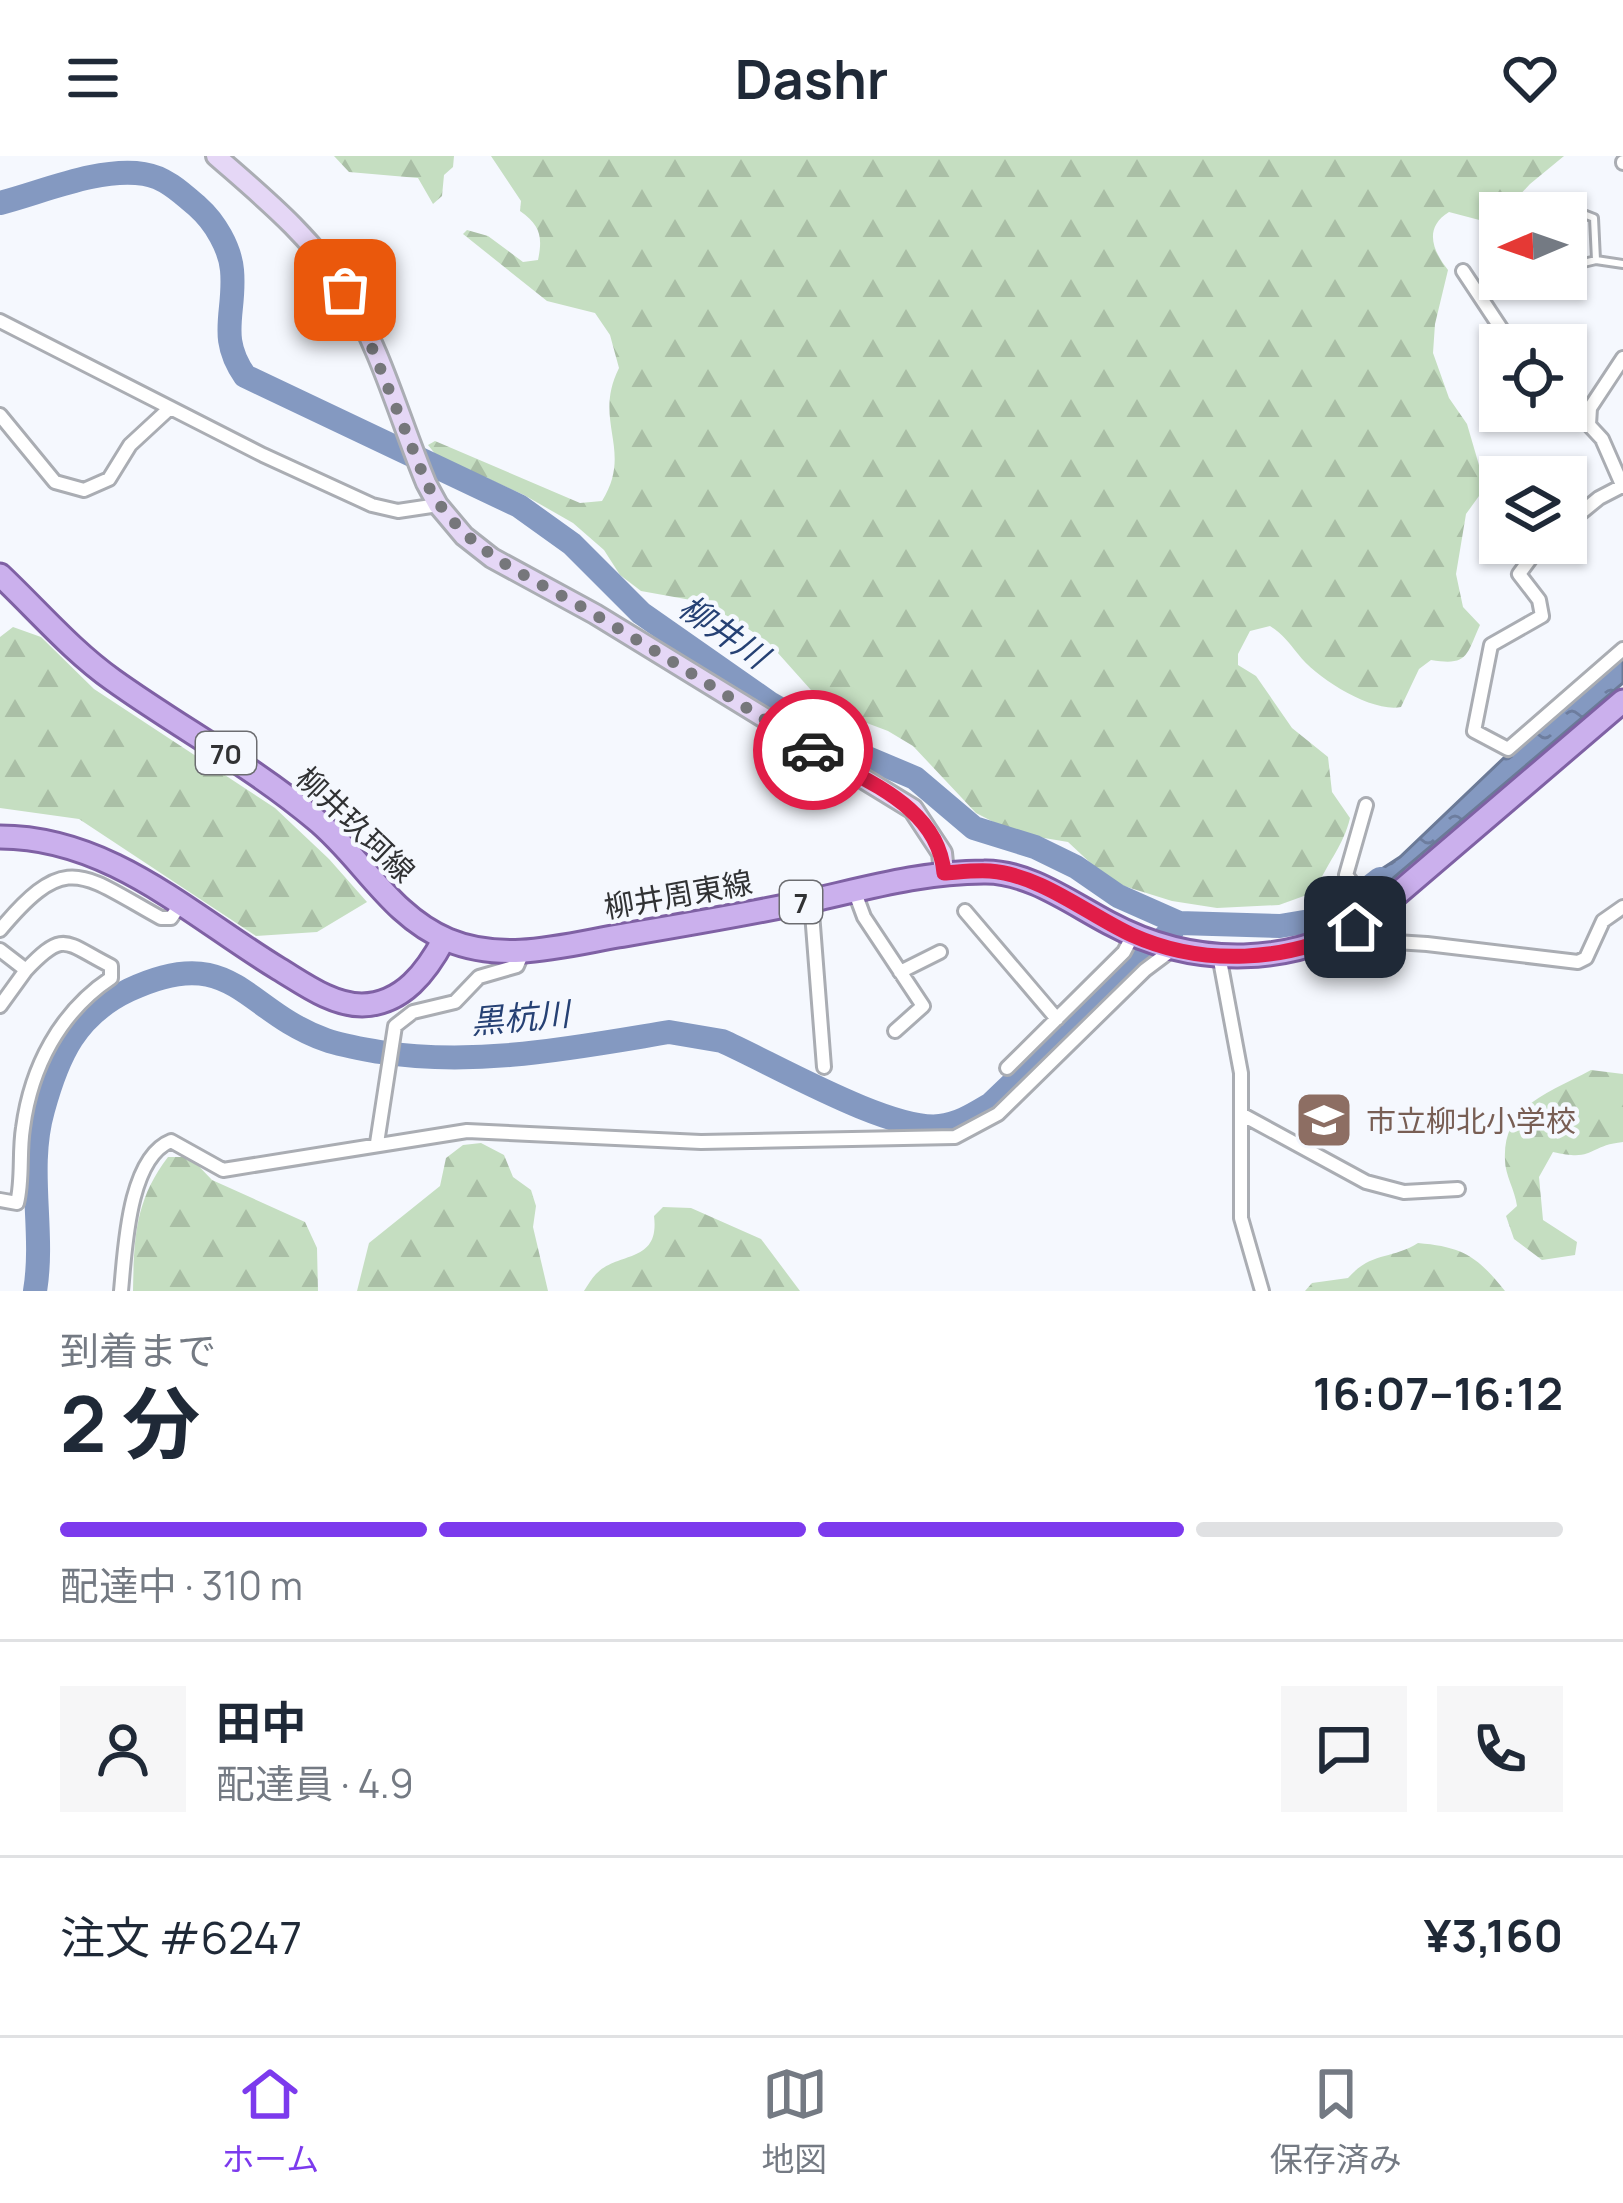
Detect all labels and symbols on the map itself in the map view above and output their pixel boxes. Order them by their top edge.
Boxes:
north arrow [1479,192,1587,300]
pin [294,239,396,341]
water label: 柳井川 [671,584,780,680]
courier [753,690,873,810]
road number: 70 [196,732,256,774]
street label: 柳井玖珂線 [288,757,424,891]
street label: 柳井周東線 [601,861,755,927]
pin [1304,876,1406,978]
road number: 7 [780,881,822,923]
water label: 黒杭川 [469,990,574,1044]
school or university icon: 市立柳北小学校 [1293,1089,1355,1151]
place label: 市立柳北小学校 [1366,1100,1576,1141]

